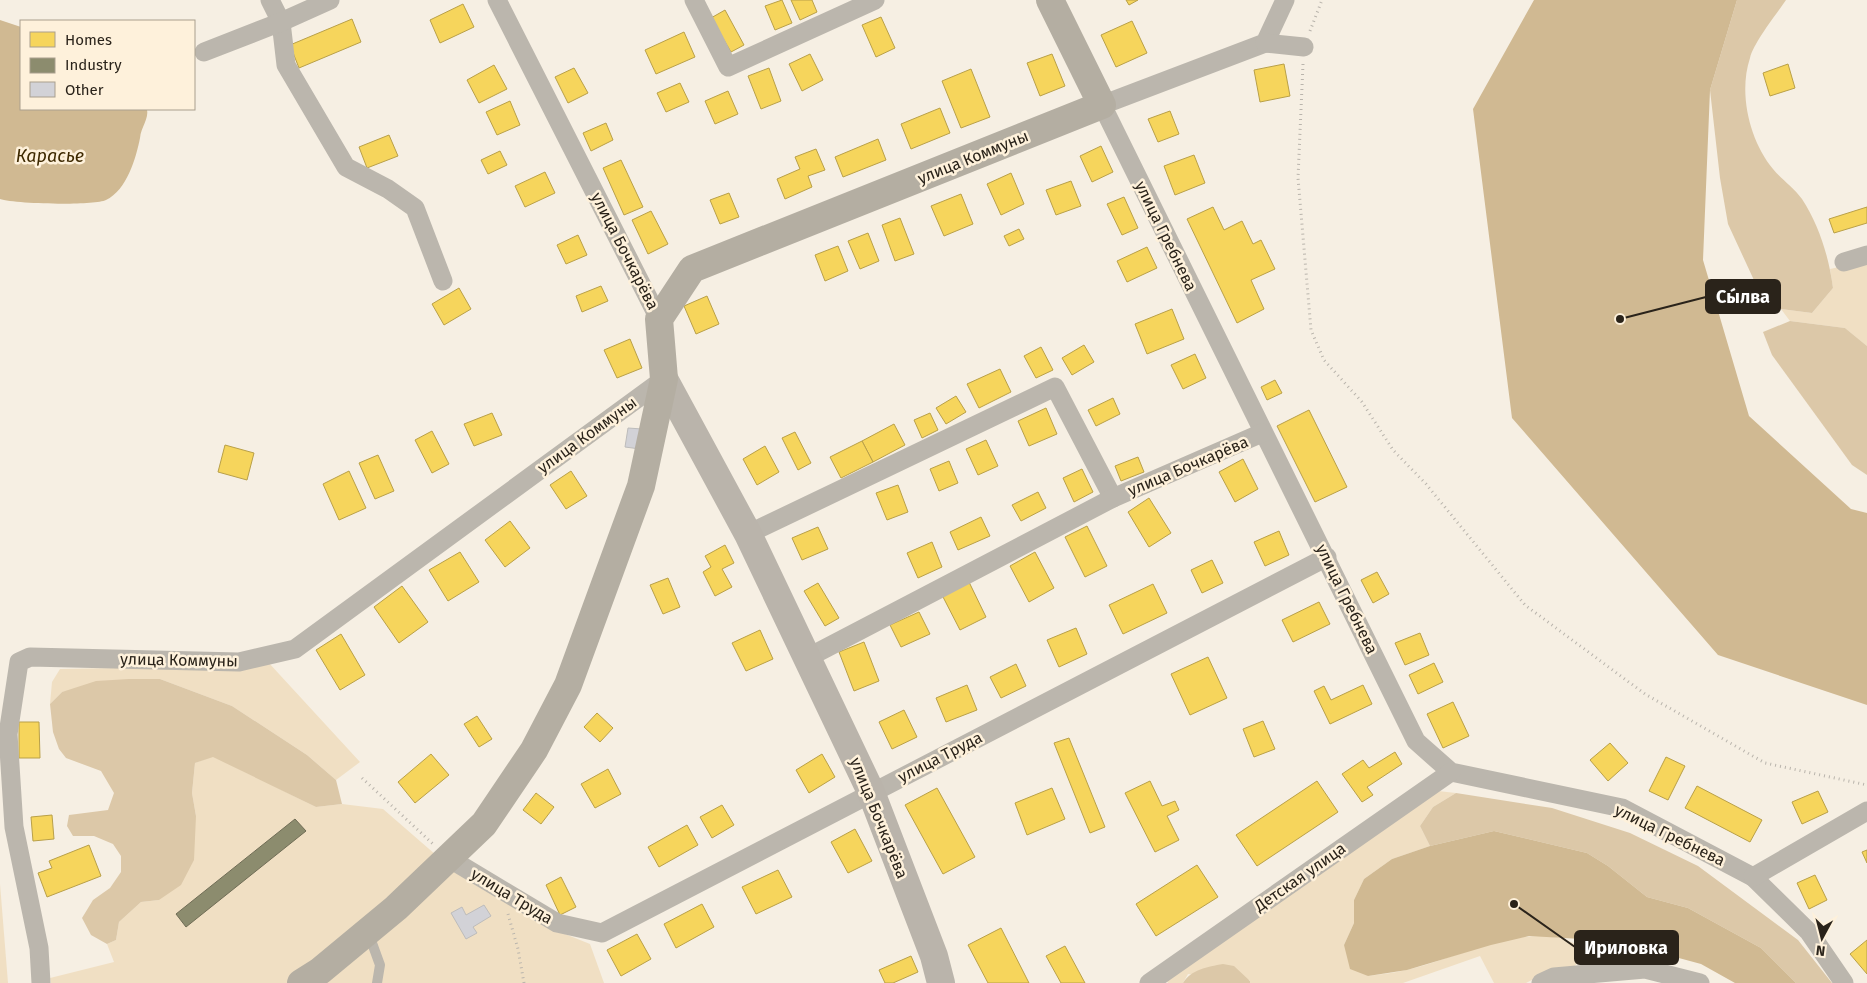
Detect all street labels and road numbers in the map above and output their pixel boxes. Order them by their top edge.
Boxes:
street label: улица Коммуны [915,126,1031,188]
street label: улица Гребнева [1131,178,1201,294]
street label: улица Бочкарёва [587,189,663,313]
street label: улица Коммуны [534,393,640,477]
street label: улица Бочкарёва [1125,432,1251,500]
street label: улица Гребнева [1312,541,1382,657]
street label: улица Коммуны [120,649,238,671]
street label: улица Труда [895,728,985,786]
street label: улица Бочкарёва [846,755,912,881]
street label: улица Гребнева [1612,800,1728,870]
street label: Детская улица [1250,839,1349,916]
street label: улица Труда [468,864,556,928]

